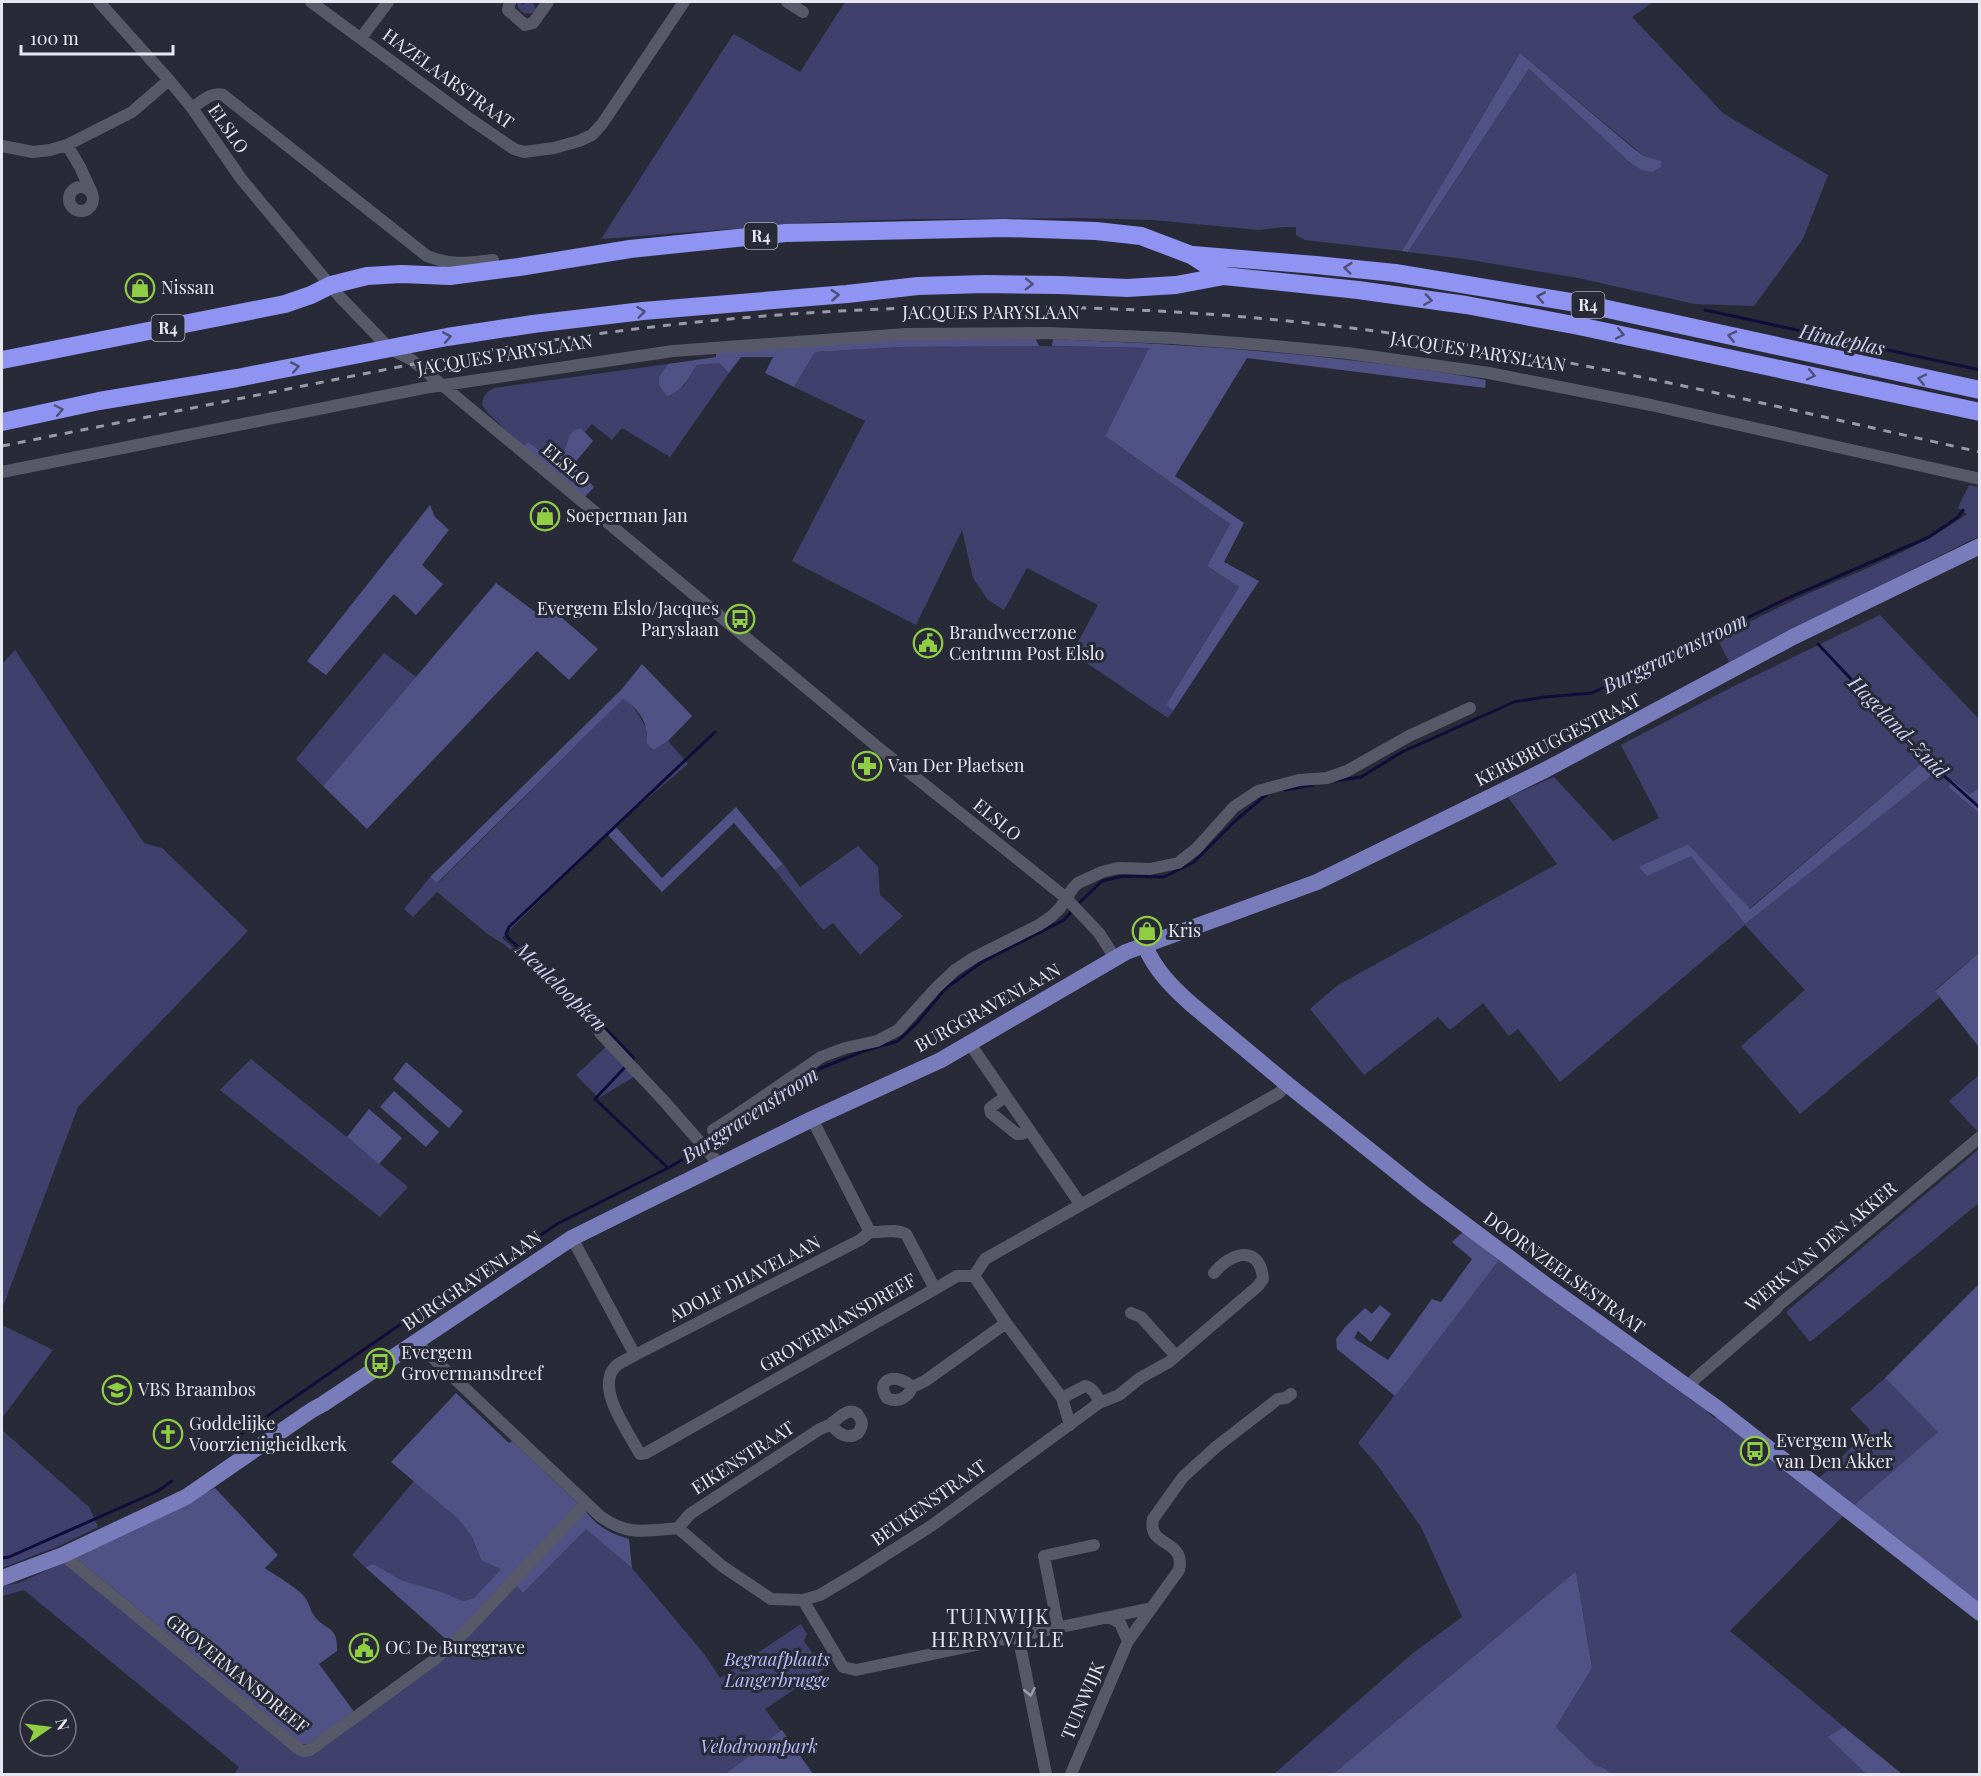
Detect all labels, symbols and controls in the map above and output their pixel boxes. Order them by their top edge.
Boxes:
scale bar [21,18,172,56]
street label: HAZELAARSTRAAT [378,22,519,134]
text: 100 m [30,26,79,50]
street label: ELSLO [203,99,254,158]
road number: R4 [744,223,777,249]
one-way arrow [1344,262,1353,275]
shop icon: Nissan [124,272,156,304]
place label: Nissan [161,275,215,299]
one-way arrow [1025,278,1034,290]
one-way arrow [830,289,839,302]
one-way arrow [1536,292,1546,304]
road number: R4 [1572,292,1604,318]
one-way arrow [1424,293,1433,305]
street label: JACQUES PARYSLAAN [901,300,1080,324]
one-way arrow [636,306,645,318]
road number: R4 [152,315,184,341]
water label: Hindeplas [1796,316,1888,361]
street label: JACQUES PARYSLAAN [1388,325,1568,377]
one-way arrow [1615,327,1625,340]
street label: JACQUES PARYSLAAN [414,328,595,380]
one-way arrow [442,331,452,344]
one-way arrow [1727,331,1737,344]
one-way arrow [290,361,300,374]
one-way arrow [1806,368,1816,381]
one-way arrow [1918,373,1928,386]
one-way arrow [53,404,63,417]
street label: ELSLO [538,437,596,491]
shop icon: Soeperman Jan [529,500,561,532]
place label: Soeperman Jan [566,503,688,527]
place label: Evergem Elslo/Jacques Paryslaan [537,596,719,641]
bus stop icon: Evergem Elslo/Jacques Paryslaan [724,603,756,635]
water label: Burggravenstroom [1596,605,1751,699]
place label: Brandweerzone Centrum Post Elslo [949,620,1104,665]
public building icon: Brandweerzone Centrum Post Elslo [912,627,944,659]
water label: Hageland-Zuid [1843,668,1956,784]
street label: KERKBRUGGESTRAAT [1471,687,1644,791]
pharmacy icon: Van Der Plaetsen [851,750,883,782]
place label: Van Der Plaetsen [887,753,1025,777]
street label: ELSLO [969,793,1027,846]
shop icon: Kris [1131,915,1163,947]
place label: Kris [1168,918,1201,942]
water label: Meuleloopken [510,935,614,1036]
street label: BURGGRAVENLAAN [910,957,1065,1057]
water label: Burggravenstroom [675,1059,823,1169]
street label: WERK VAN DEN AKKER [1739,1176,1901,1317]
street label: DOORNZEELSESTRAAT [1479,1206,1650,1339]
street label: BURGGRAVENLAAN [397,1224,546,1336]
street label: ADOLF DHAVELAAN [664,1229,825,1327]
street label: GROVERMANSDREEF [755,1267,920,1377]
place label: Evergem Grovermansdreef [401,1340,545,1385]
bus stop icon: Evergem Grovermansdreef [364,1347,396,1379]
school or university icon: VBS Braambos [101,1374,133,1406]
place label: VBS Braambos [137,1377,256,1401]
place label: Goddelijke Voorzienigheidkerk [188,1411,347,1456]
street label: EIKENSTRAAT [686,1415,798,1499]
church icon: Goddelijke Voorzienigheidkerk [152,1418,184,1450]
place label: Evergem Werk van Den Akker [1775,1428,1893,1473]
bus stop icon: Evergem Werk van Den Akker [1739,1435,1771,1467]
street label: BEUKENSTRAAT [866,1454,991,1551]
district label: TUINWIJK HERRYVILLE [931,1602,1065,1652]
street label: GROVERMANSDREEF [161,1608,314,1738]
public building icon: OC De Burggrave [348,1632,380,1664]
place label: OC De Burggrave [385,1635,525,1659]
park label: Begraafplaats Langerbrugge [723,1647,830,1692]
street label: TUINWIJK [1055,1658,1109,1743]
one-way arrow [1023,1687,1036,1697]
north arrow [18,1698,78,1758]
text: N [51,1716,75,1733]
park label: Velodroompark [700,1734,818,1758]

